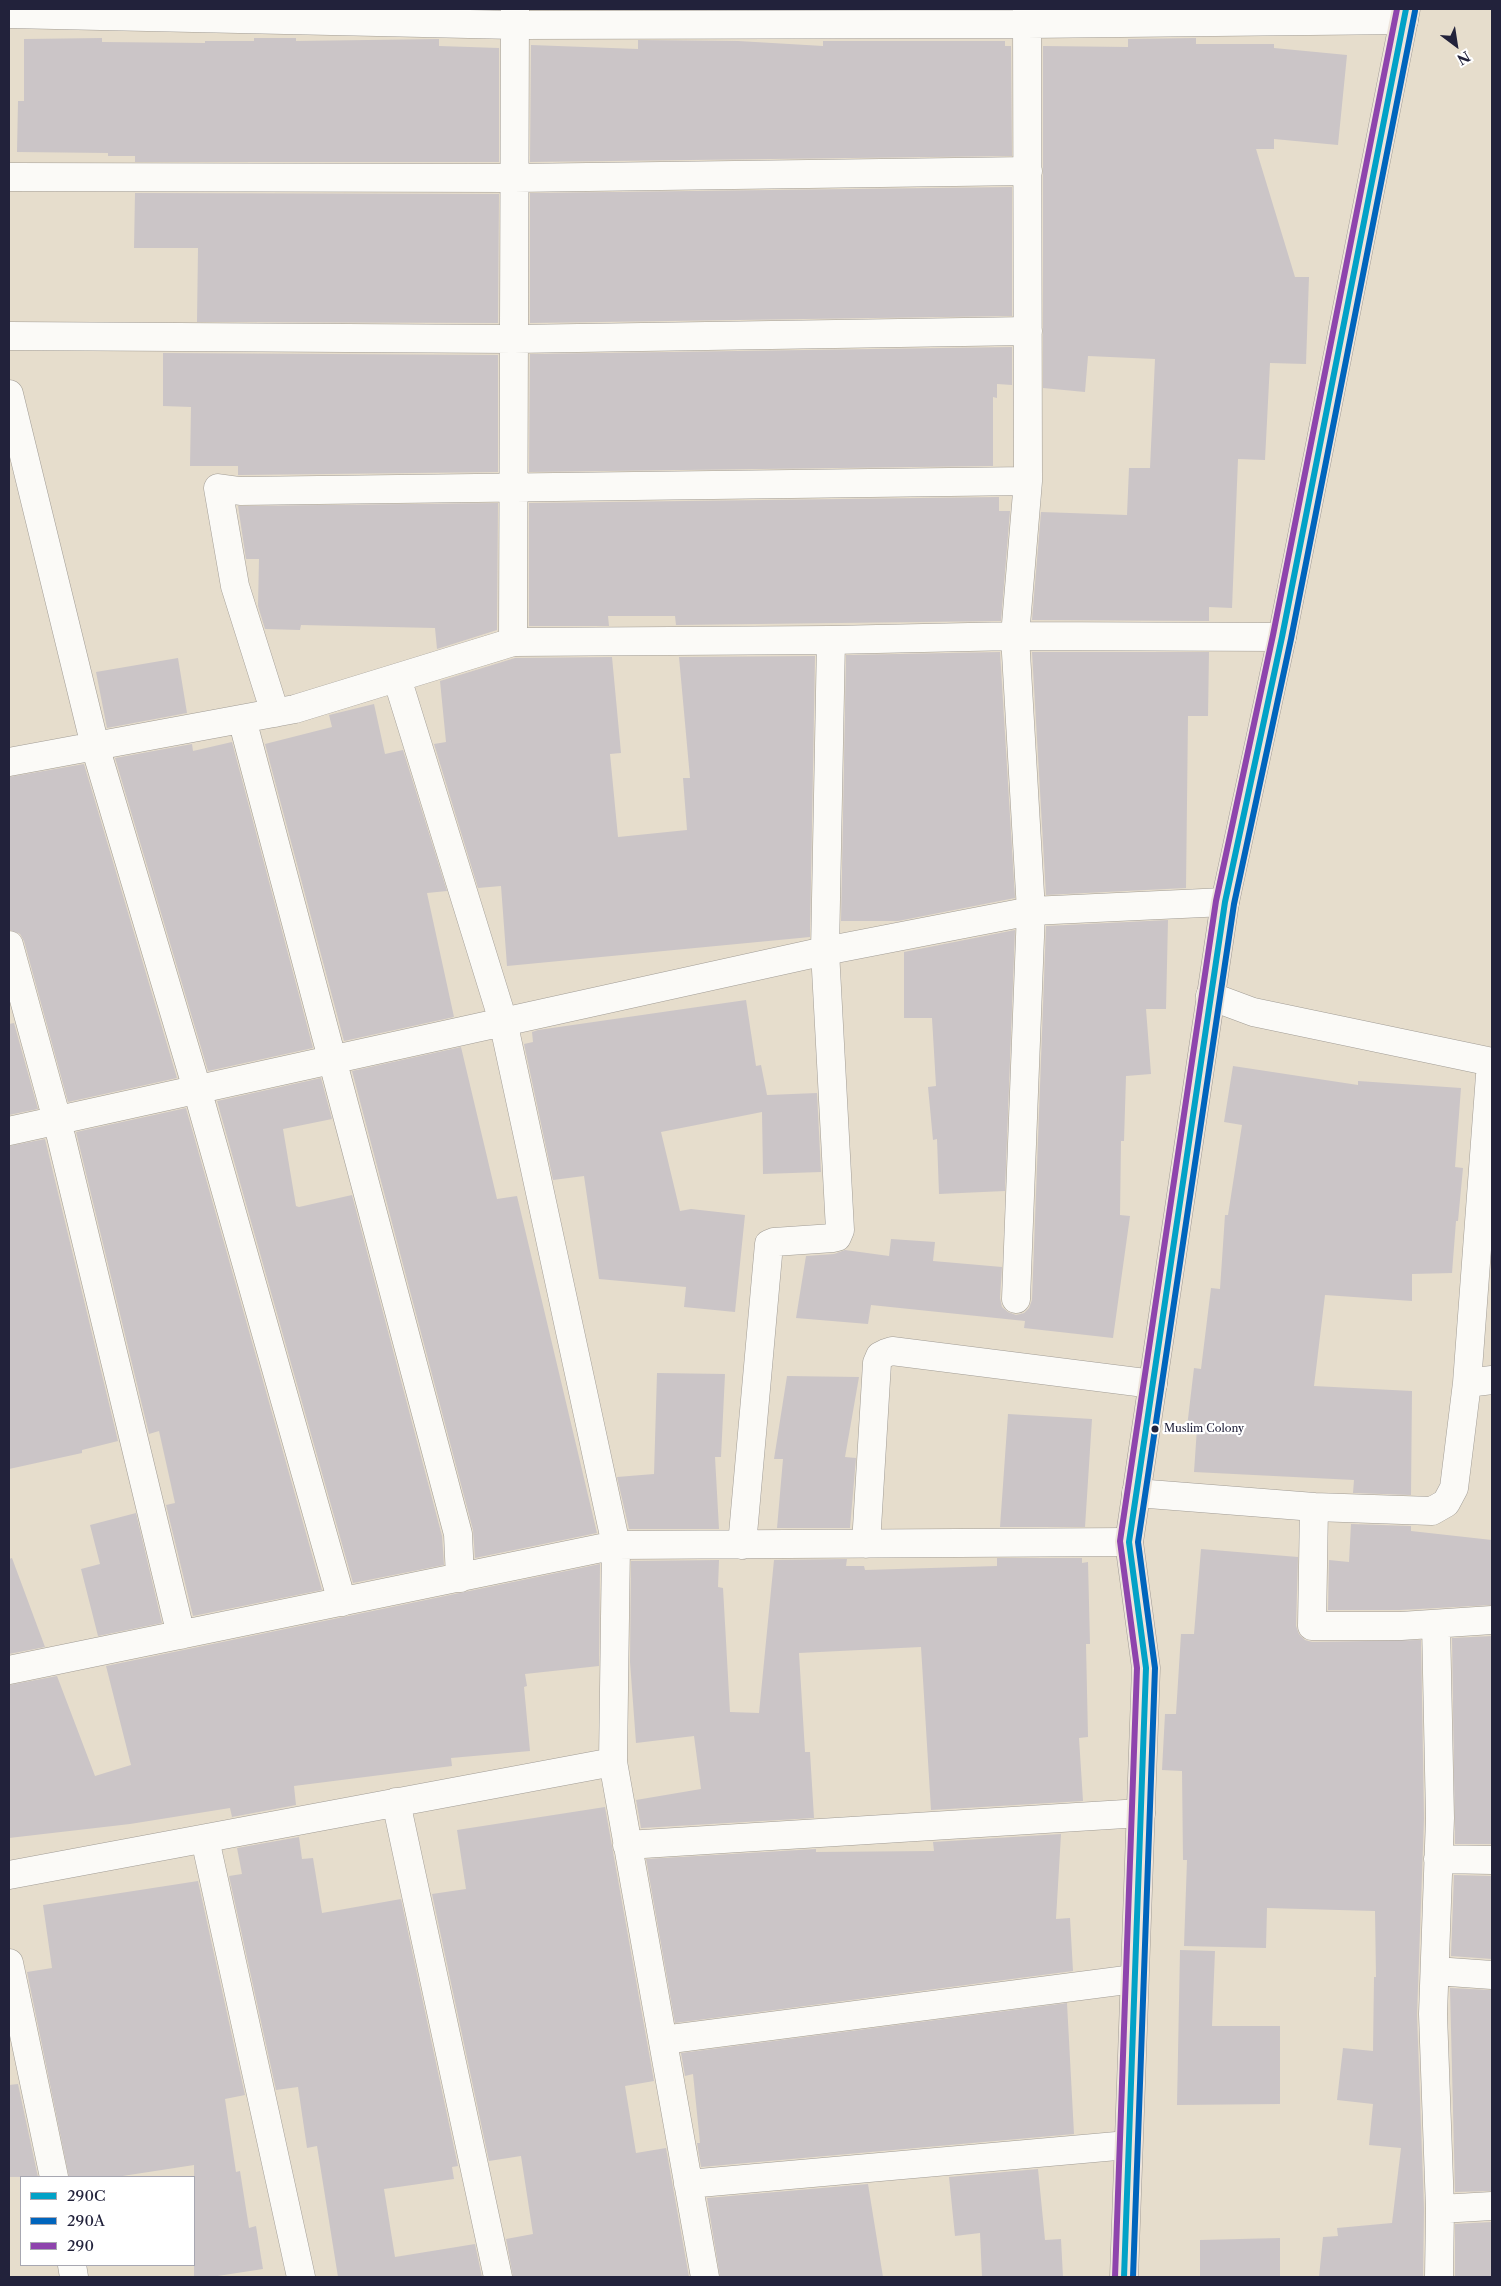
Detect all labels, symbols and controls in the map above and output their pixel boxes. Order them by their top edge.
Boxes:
north arrow [1431,20,1481,70]
text: N [1454,47,1474,69]
place label: Muslim Colony [1164,1422,1244,1436]
marker: Muslim Colony [1150,1424,1160,1434]
legend [20,2176,195,2266]
text: 290C [67,2186,106,2205]
text: 290A [67,2211,105,2230]
text: 290 [67,2236,94,2255]

